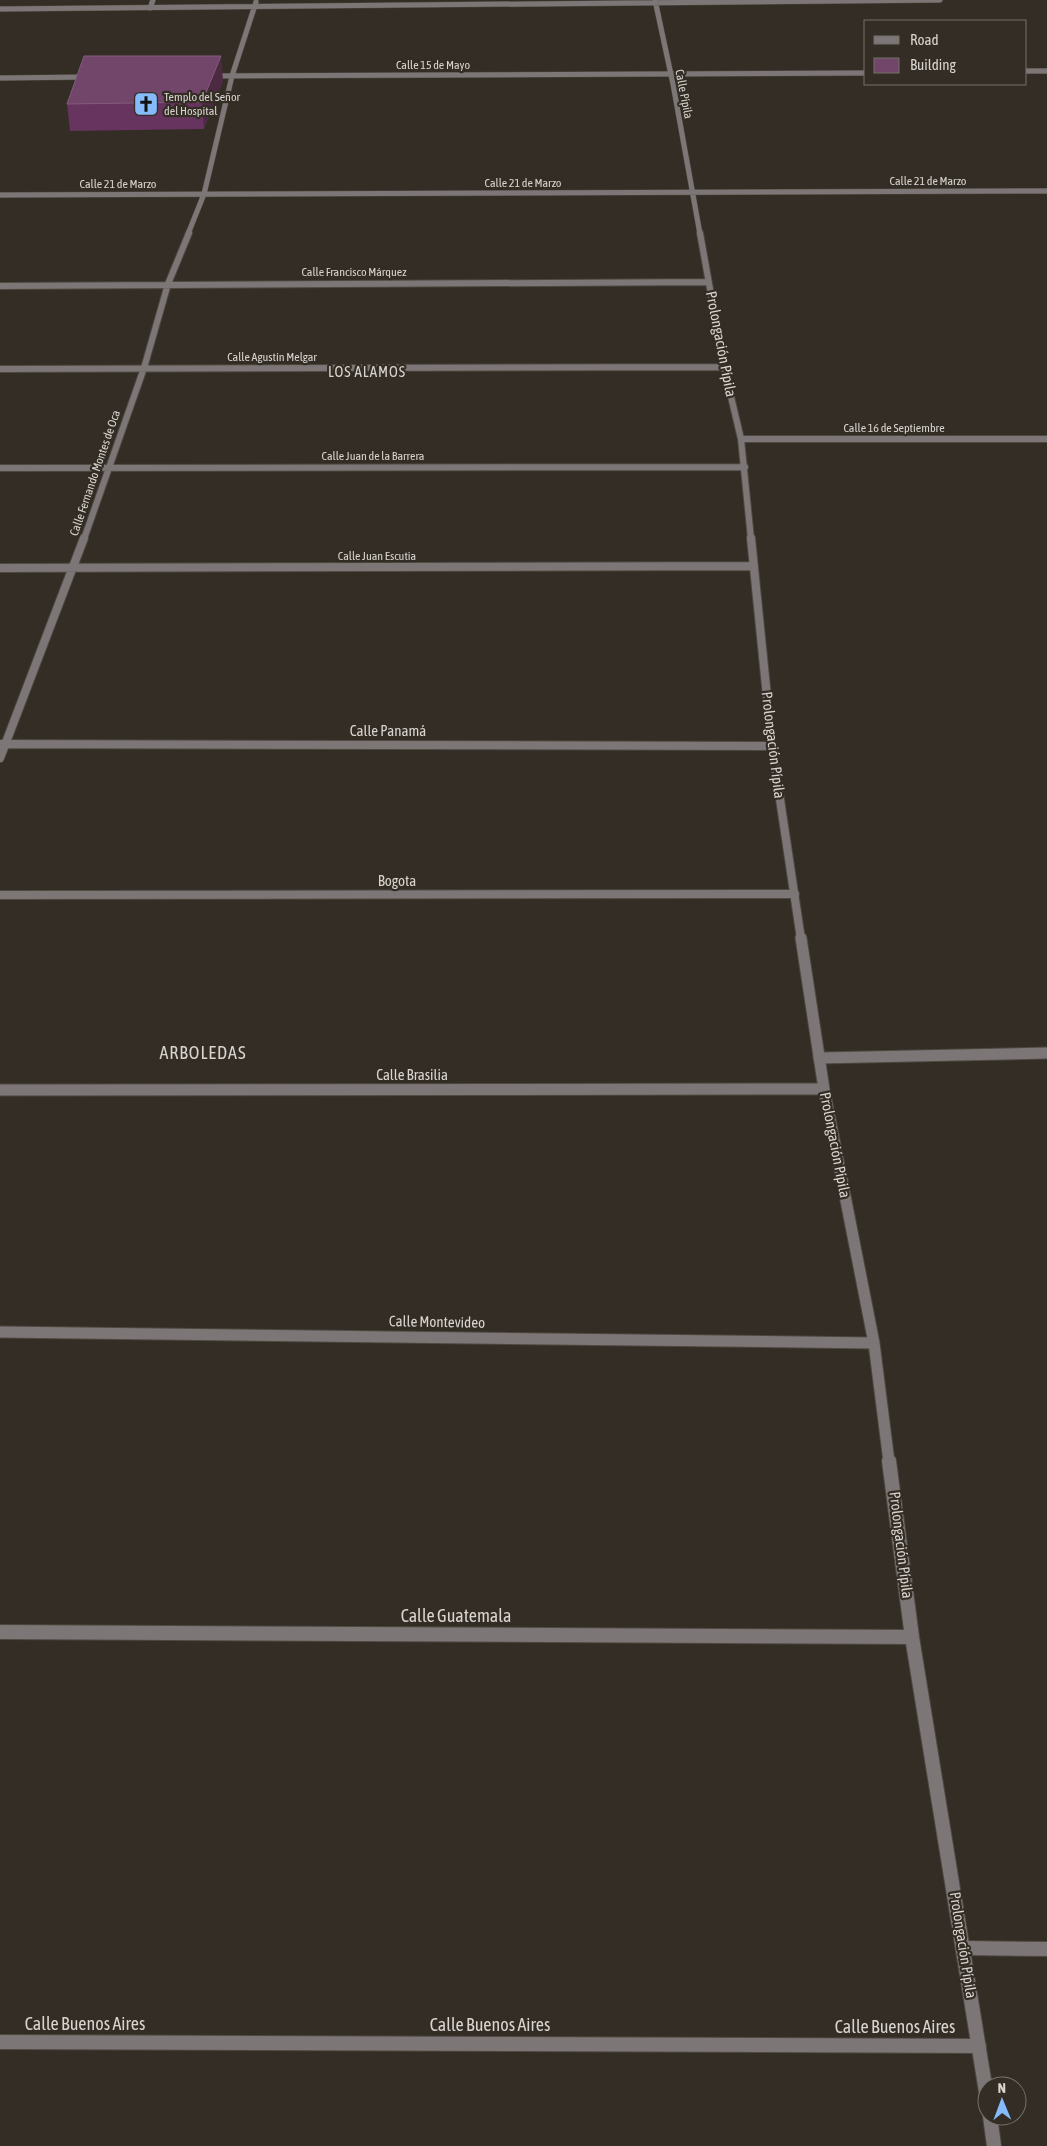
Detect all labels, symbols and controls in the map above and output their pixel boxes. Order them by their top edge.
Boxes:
legend [864,20,1027,85]
text: Road [910,31,939,48]
text: Building [910,56,956,73]
street label: Calle 15 de Mayo [396,58,470,72]
street label: Calle Pípila [672,68,696,120]
place label: Templo del Señor del Hospital [164,90,241,118]
church icon: Templo del Señor del Hospital [133,91,159,117]
street label: Calle 21 de Marzo [889,174,967,188]
street label: Calle 21 de Marzo [484,176,562,190]
street label: Calle 21 de Marzo [79,177,157,191]
street label: Calle Francisco Márquez [301,265,407,279]
street label: Prolongación Pípila [703,290,740,398]
street label: Calle Agustín Melgar [227,350,317,364]
district label: LOS ALAMOS [328,363,406,380]
street label: Calle Fernando Montes de Oca [67,408,123,538]
street label: Calle 16 de Septiembre [843,421,945,435]
street label: Calle Juan de la Barrera [322,449,424,463]
street label: Calle Juan Escutia [338,549,416,563]
street label: Prolongación Pípila [759,691,788,799]
street label: Calle Panamá [350,722,426,739]
street label: Bogota [378,872,416,889]
district label: ARBOLEDAS [160,1042,246,1063]
street label: Calle Brasilia [376,1066,448,1083]
street label: Prolongación Pípila [817,1091,854,1199]
street label: Calle Montevideo [389,1312,485,1331]
street label: Prolongación Pípila [887,1491,916,1599]
street label: Calle Guatemala [401,1605,511,1626]
street label: Prolongación Pípila [947,1891,980,1999]
street label: Calle Buenos Aires [25,2013,145,2034]
street label: Calle Buenos Aires [430,2014,550,2035]
street label: Calle Buenos Aires [835,2016,955,2037]
north arrow [977,2076,1027,2126]
text: N [998,2080,1006,2096]

